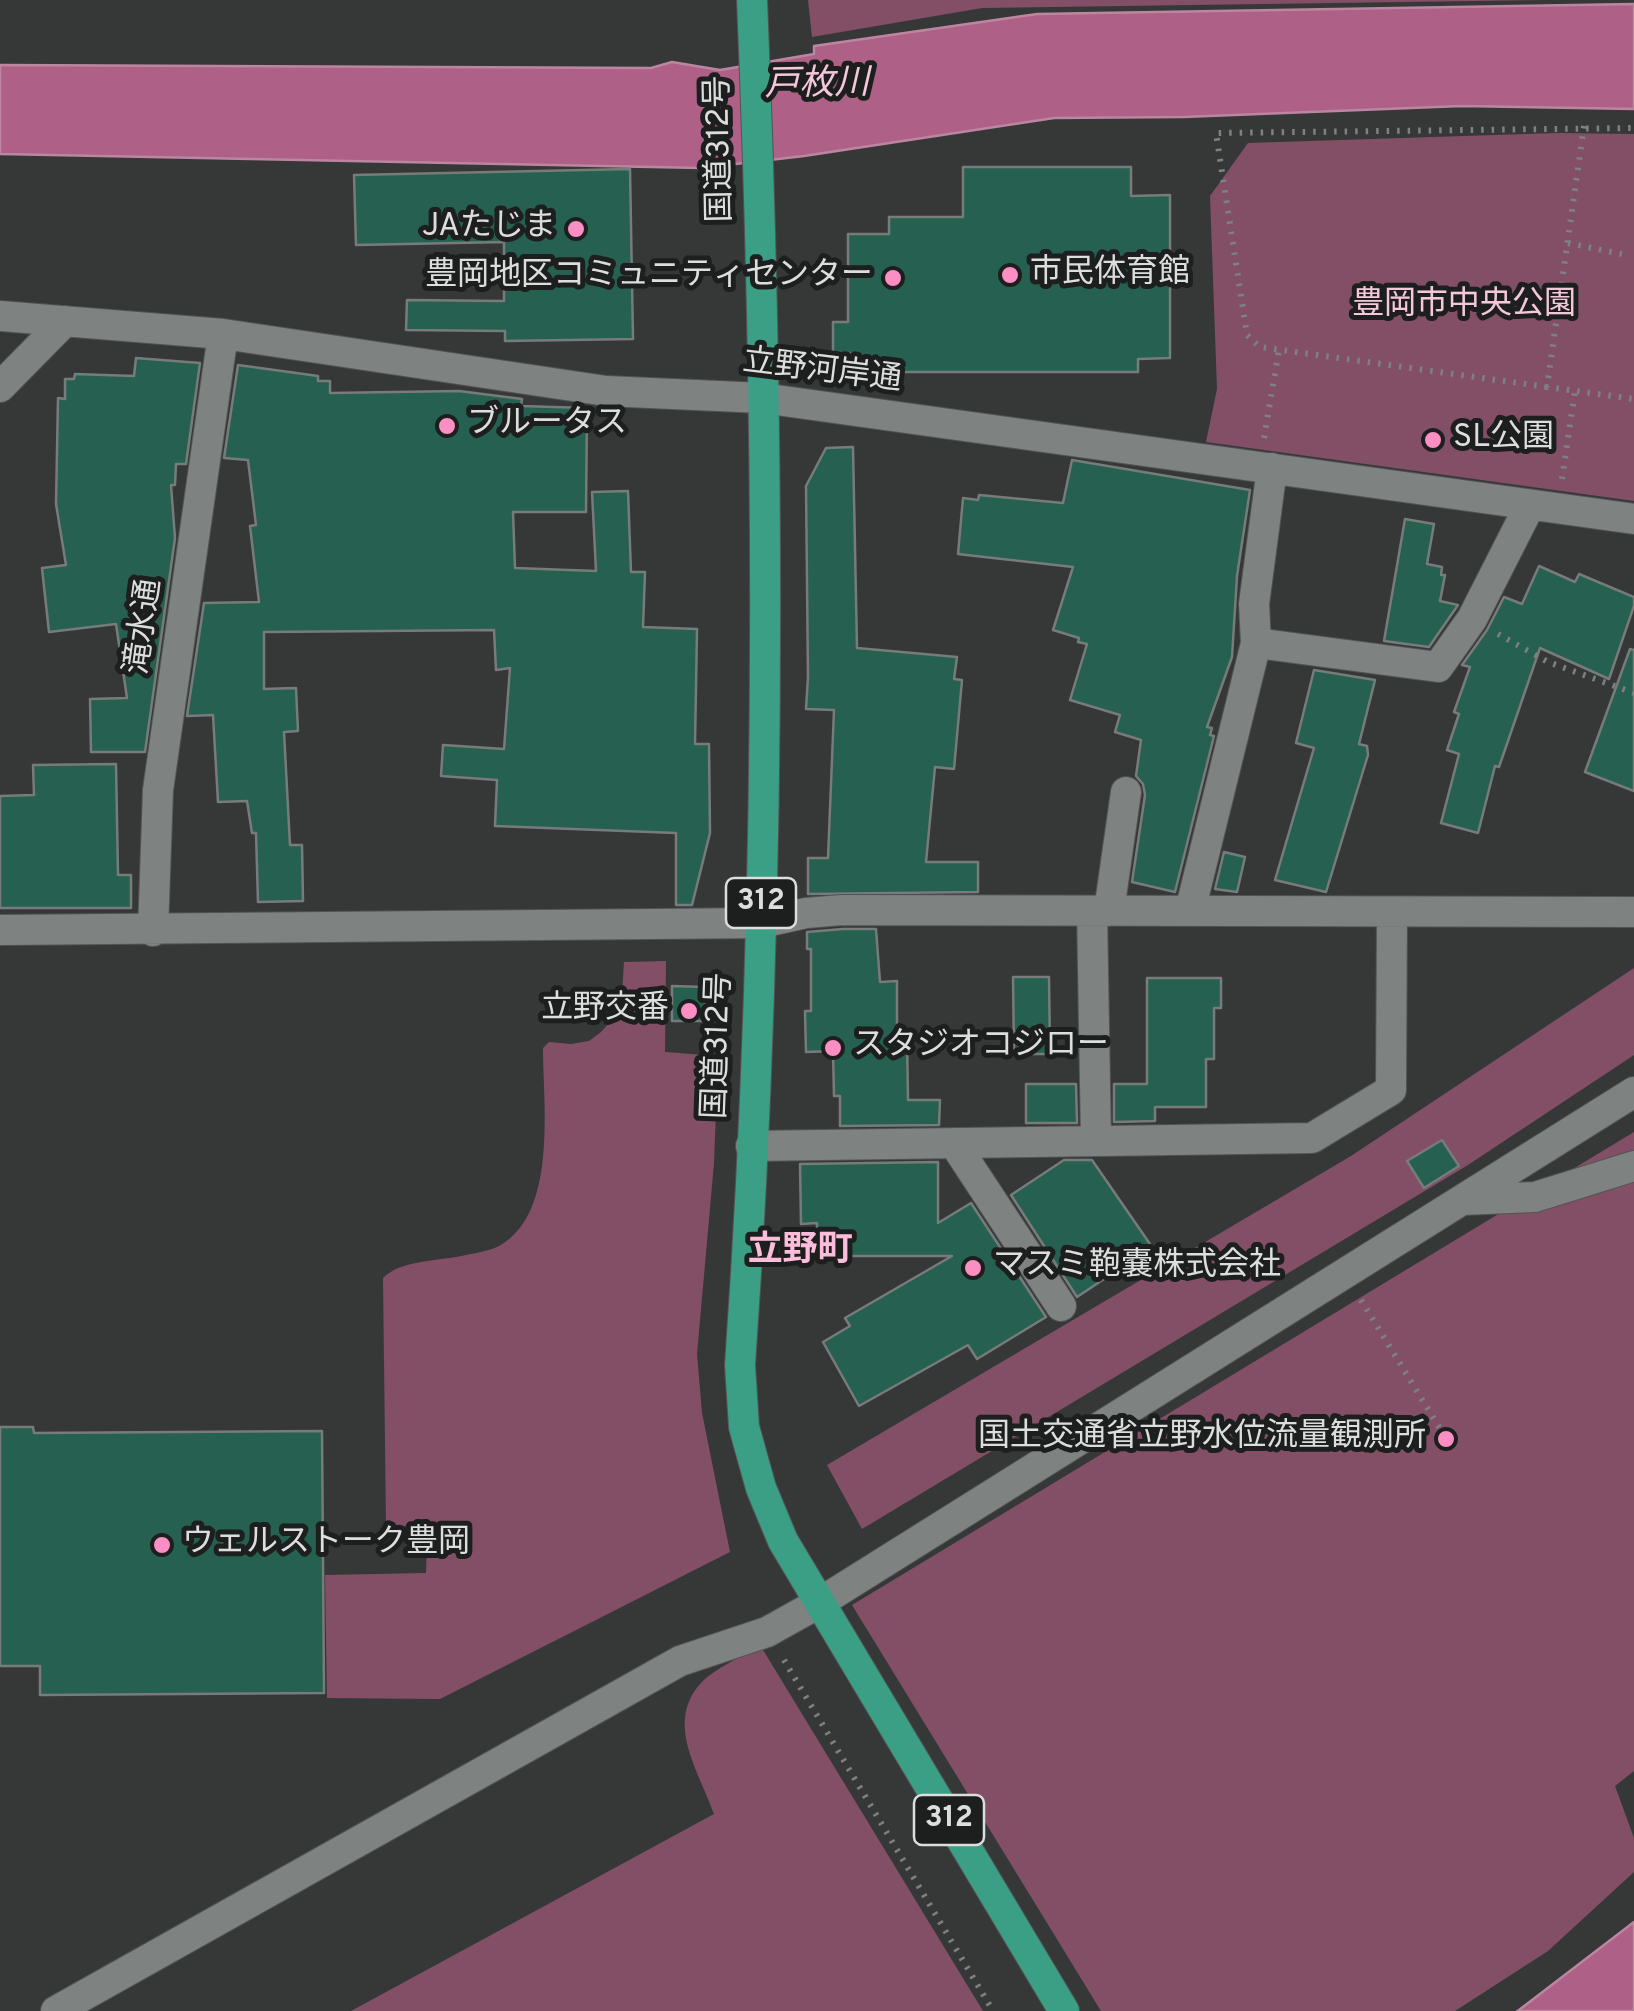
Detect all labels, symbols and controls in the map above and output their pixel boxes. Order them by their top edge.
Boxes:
water label: 戸枚川 [764,65,870,109]
street label: 国道312号 [702,75,742,223]
place label: JAたじま [422,210,556,248]
marker: JAたじま [565,218,587,240]
place label: 市民体育館 [1030,256,1190,294]
place label: 豊岡地区コミュニティセンター [425,259,873,297]
marker: 市民体育館 [999,264,1021,286]
marker: 豊岡地区コミュニティセンター [882,267,904,289]
park label: 豊岡市中央公園 [1352,288,1576,326]
street label: 立野河岸通 [740,344,904,402]
place label: ブルータス [467,407,627,445]
marker: ブルータス [436,415,458,437]
place label: SL公園 [1453,421,1554,459]
marker: SL公園 [1422,429,1444,451]
street label: 滝水通 [120,577,172,677]
road number: 312 [726,878,796,928]
street label: 国道312号 [698,972,742,1120]
place label: 立野交番 [541,992,669,1030]
marker: 立野交番 [678,1000,700,1022]
place label: スタジオコジロー [853,1029,1109,1067]
marker: スタジオコジロー [822,1037,844,1059]
district label: 立野町 [748,1232,852,1274]
place label: マスミ鞄嚢株式会社 [993,1249,1281,1287]
marker: マスミ鞄嚢株式会社 [962,1257,984,1279]
place label: 国土交通省立野水位流量観測所 [978,1420,1426,1458]
marker: 国土交通省立野水位流量観測所 [1435,1428,1457,1450]
place label: ウェルストーク豊岡 [182,1526,470,1564]
marker: ウェルストーク豊岡 [151,1534,173,1556]
road number: 312 [914,1795,984,1845]

